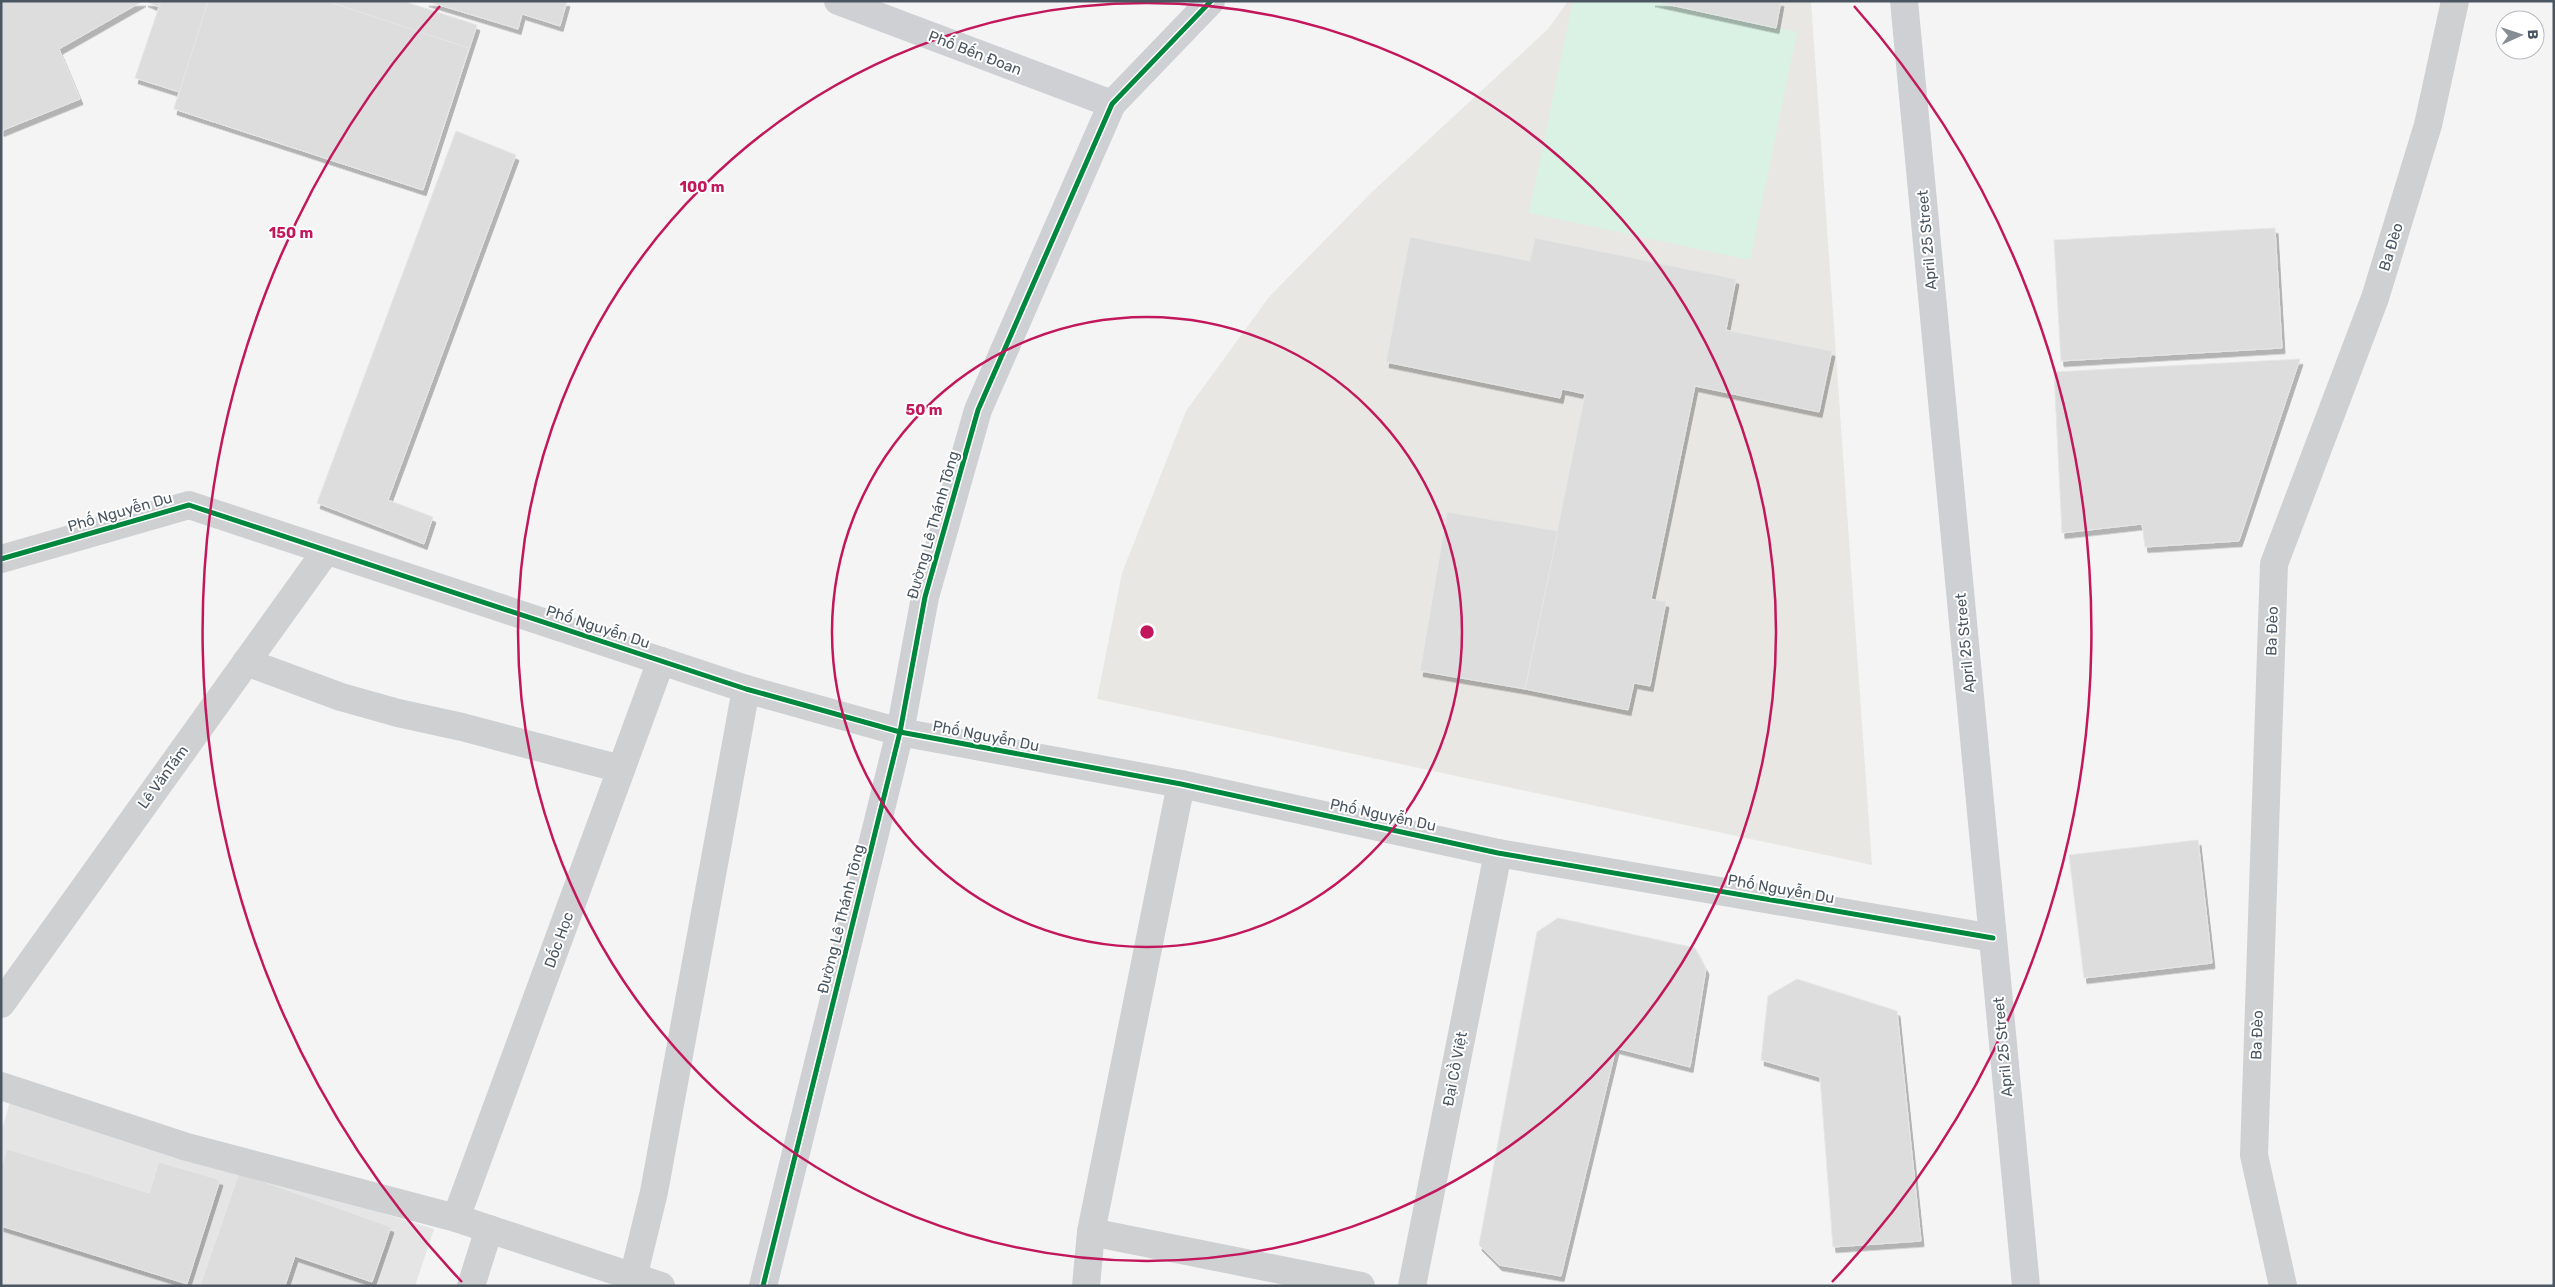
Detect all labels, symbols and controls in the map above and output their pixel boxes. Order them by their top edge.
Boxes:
north arrow [2495,10,2545,60]
street label: Phố Bến Đoan [926,27,1024,79]
text: B [2524,29,2541,40]
text: 100 m [680,178,724,196]
street label: April 25 Street [1914,189,1940,291]
street label: Ba Đèo [2375,221,2407,273]
text: 150 m [269,224,313,242]
text: 50 m [906,401,942,419]
street label: Đường Lê Thánh Tông [903,449,963,601]
street label: Phố Nguyễn Du [66,488,174,536]
street label: April 25 Street [1952,592,1978,694]
street label: Phố Nguyễn Du [544,602,652,652]
street label: Ba Đèo [2262,606,2282,656]
centre of rings [1138,623,1156,641]
street label: Phố Nguyễn Du [931,717,1041,755]
street label: Lê VănTám [134,742,192,812]
street label: Phố Nguyễn Du [1328,795,1438,835]
street label: Đường Lê Thánh Tông [814,842,868,996]
street label: Phố Nguyễn Du [1726,871,1836,907]
street label: Dốc Học [540,909,577,970]
street label: April 25 Street [1990,996,2016,1098]
street label: Ba Đèo [2247,1010,2267,1060]
street label: Đại Cồ Việt [1439,1030,1471,1108]

